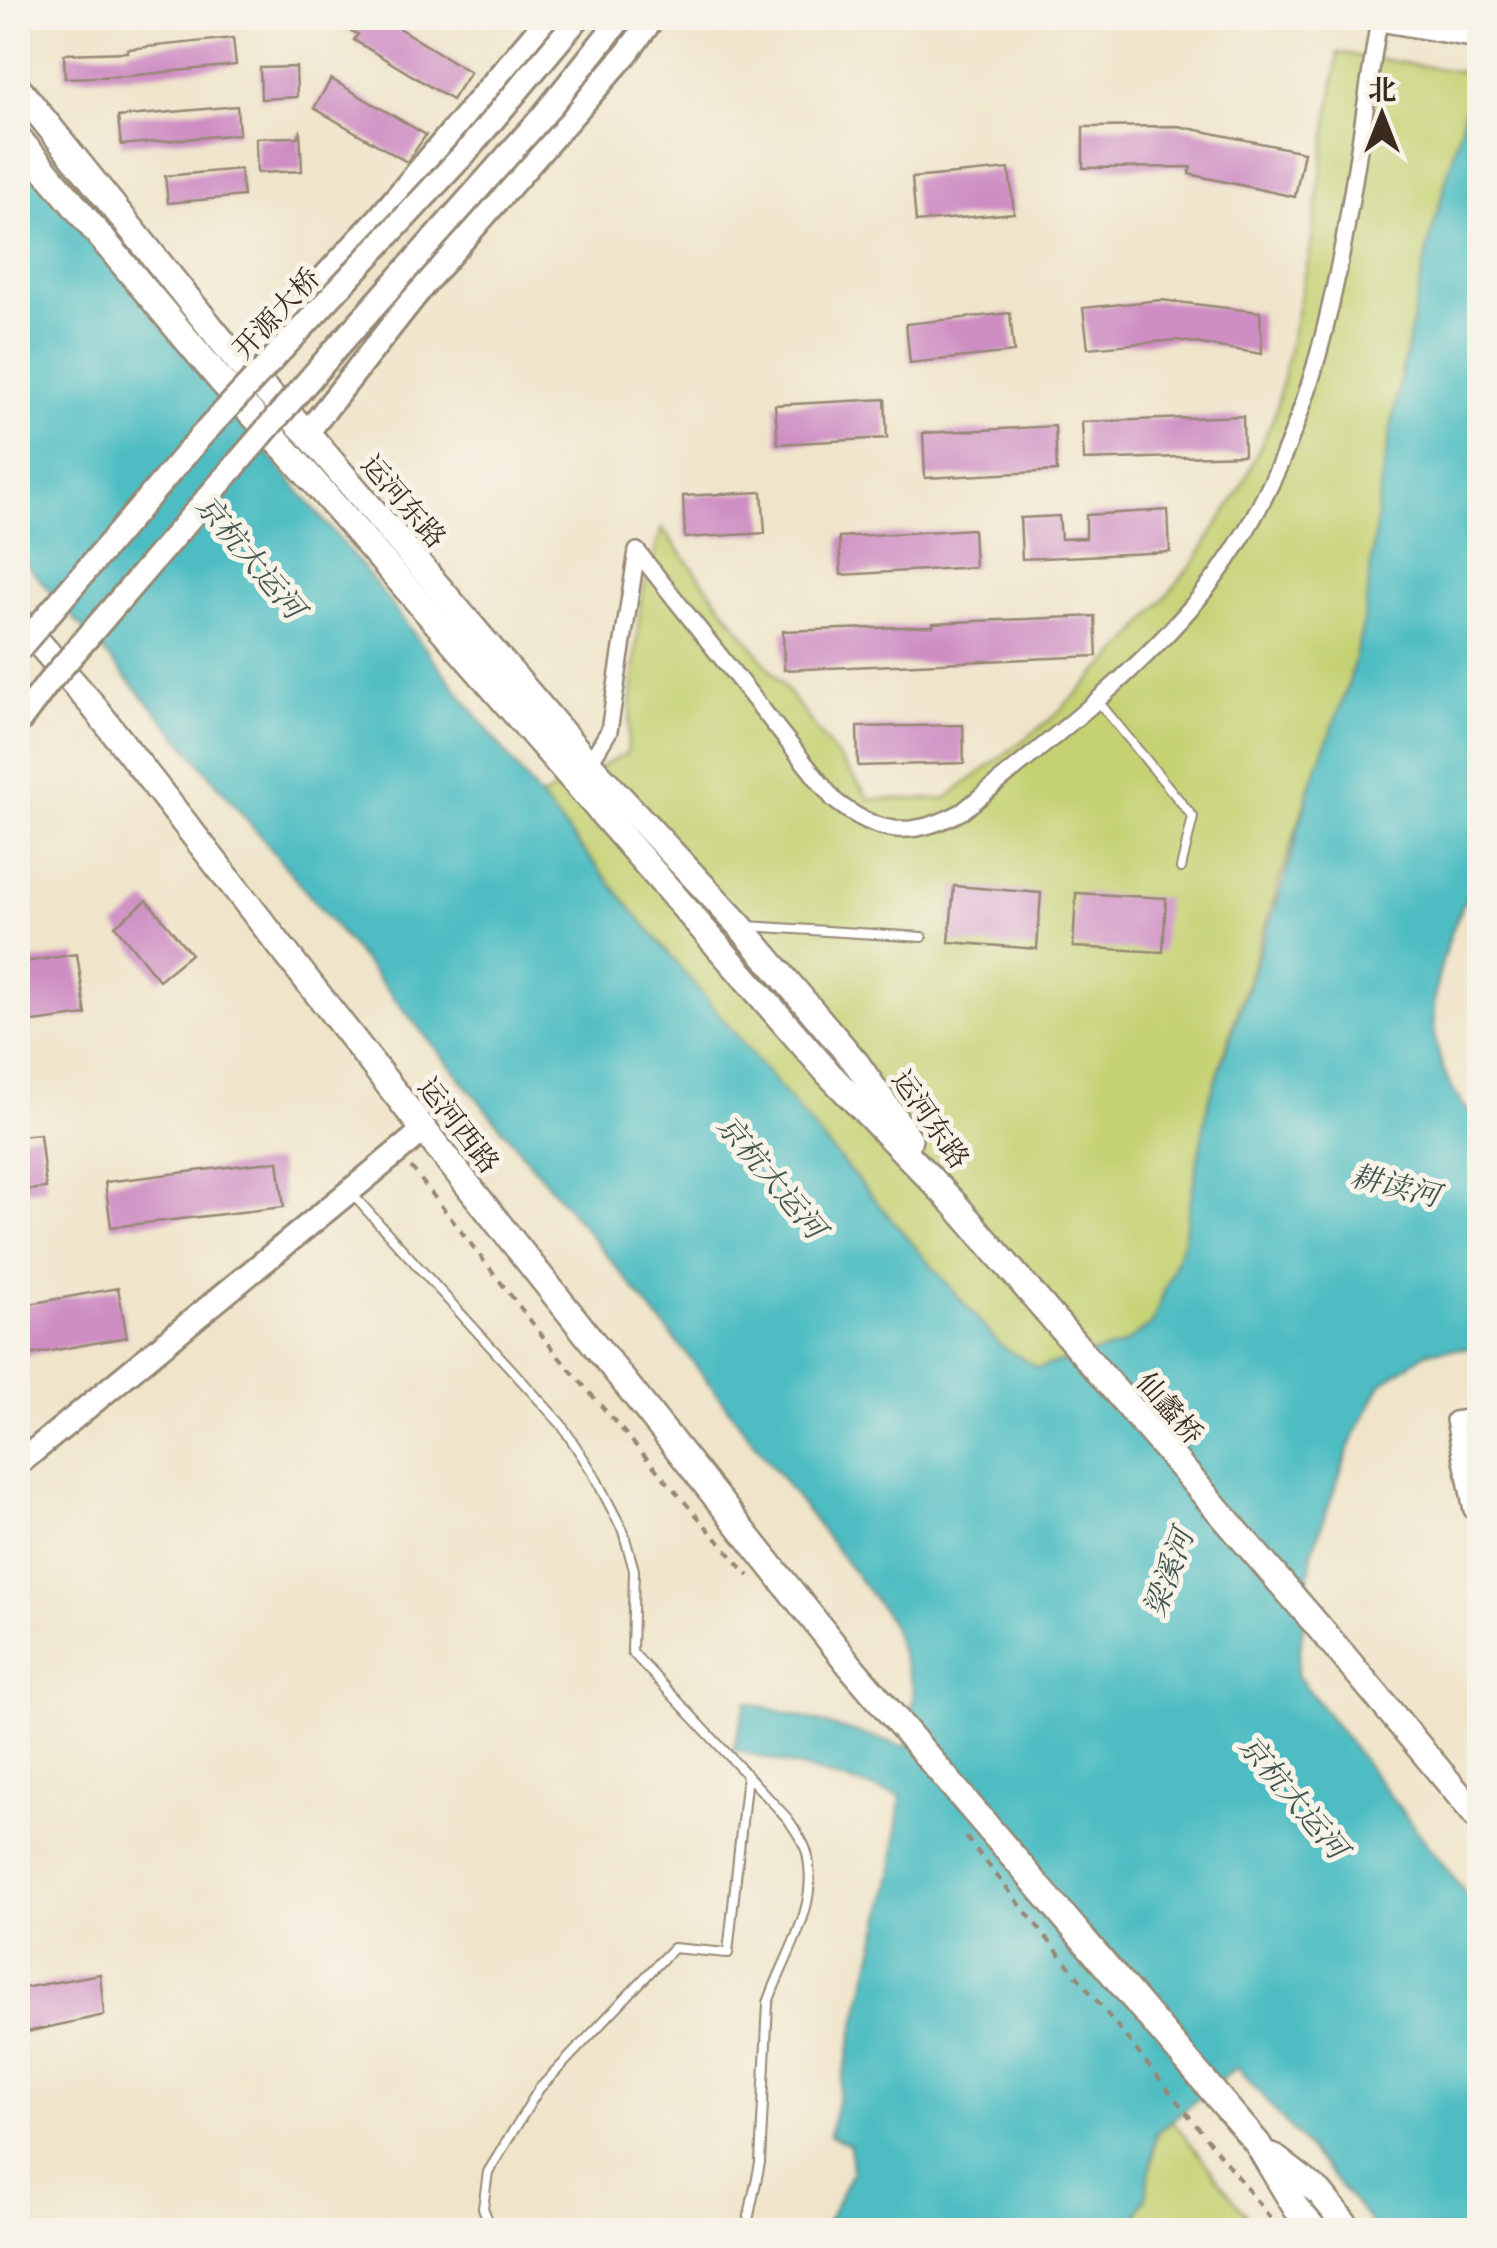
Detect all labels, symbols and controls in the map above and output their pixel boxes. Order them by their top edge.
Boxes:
north arrow [1332,65,1432,165]
text: 北 [1368,72,1396,110]
street label: 开源大桥 [225,260,329,368]
street label: 运河东路 [352,447,454,556]
water label: 京杭大运河 [186,487,317,631]
street label: 运河东路 [882,1063,978,1176]
street label: 运河西路 [409,1070,508,1181]
water label: 京杭大运河 [707,1107,838,1251]
water label: 耕读河 [1346,1156,1448,1218]
street label: 仙蠡桥 [1127,1364,1211,1453]
water label: 梁溪河 [1135,1519,1205,1622]
water label: 京杭大运河 [1229,1727,1360,1871]

